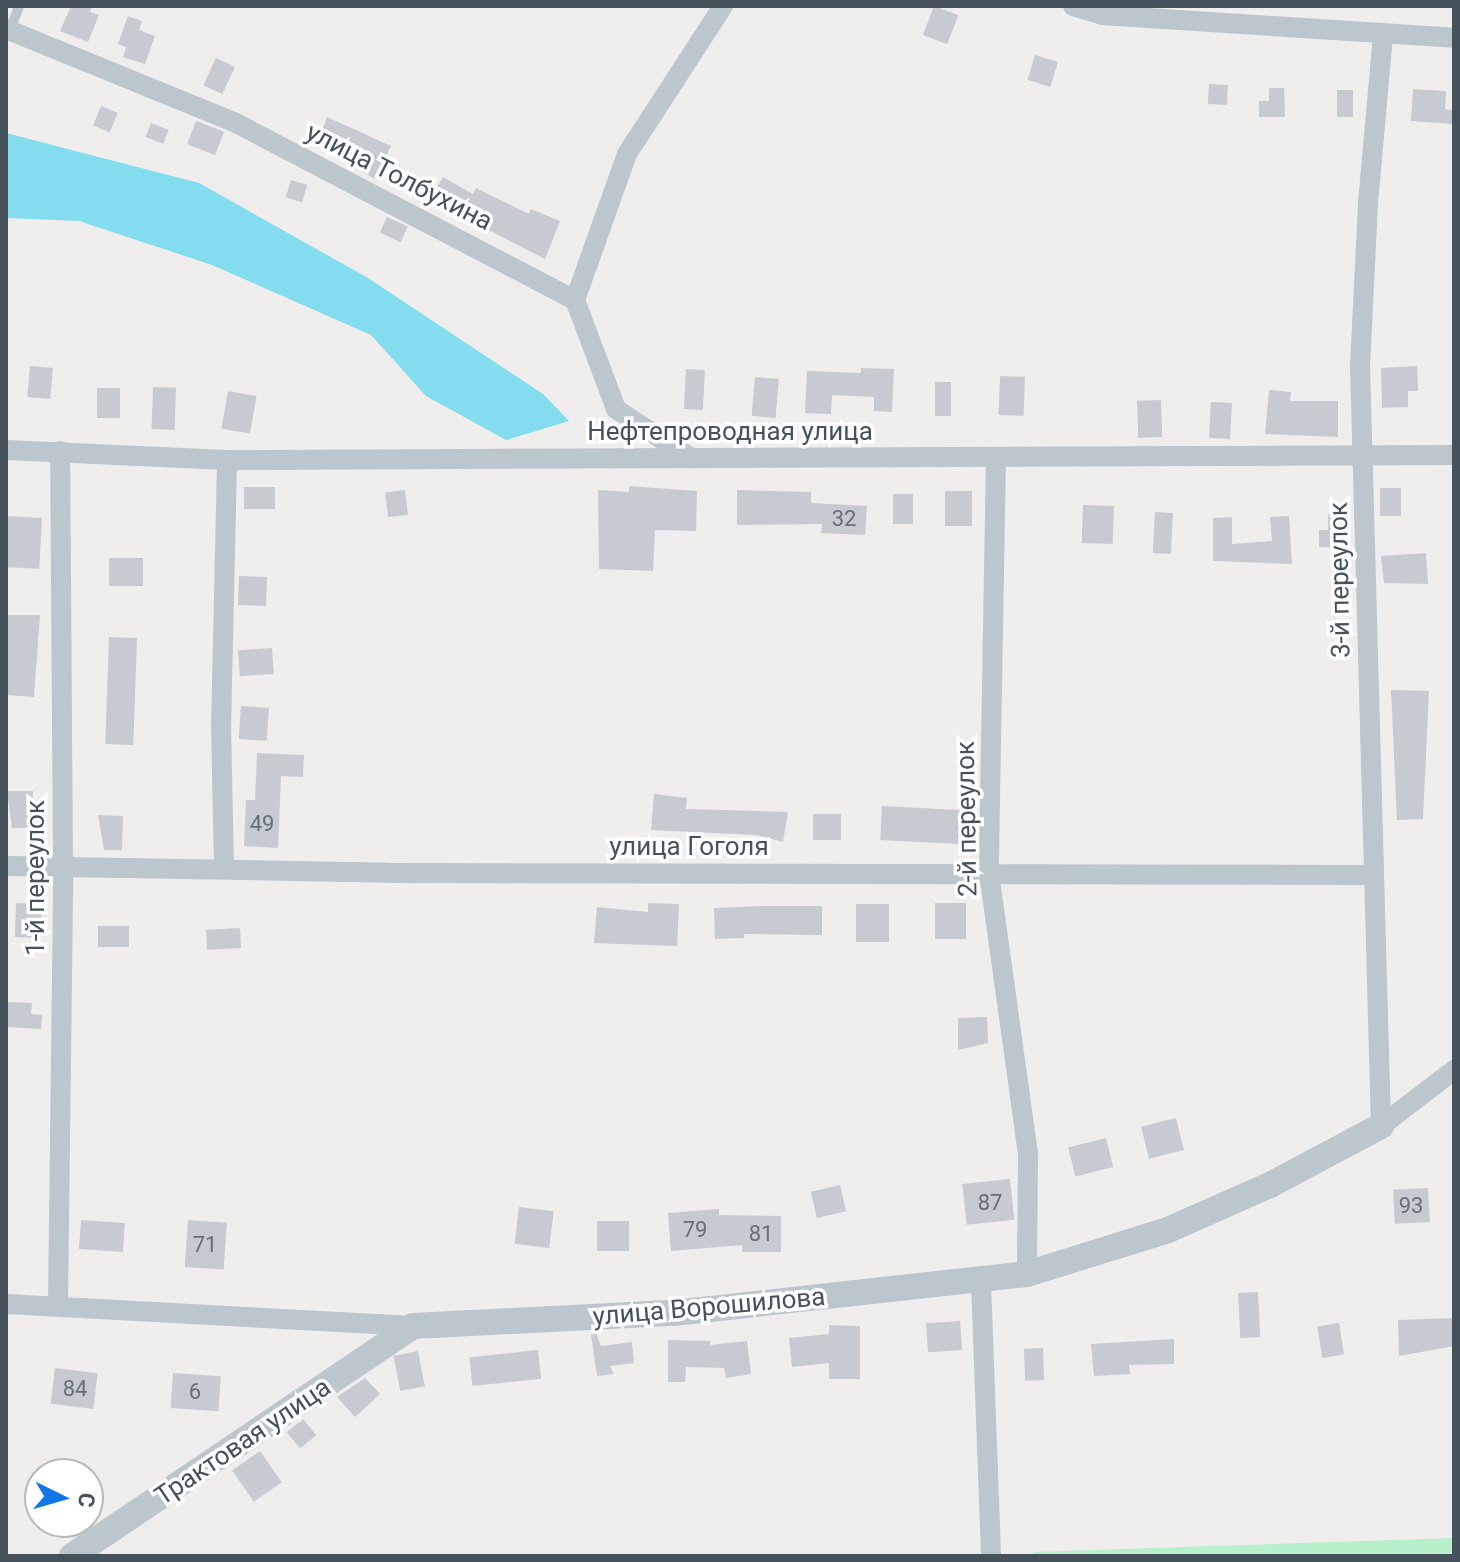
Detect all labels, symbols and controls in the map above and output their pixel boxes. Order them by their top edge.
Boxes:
street label: улица Толбухина [300,116,498,238]
street label: Нефтепроводная улица [587,416,873,448]
street label: 3-й переулок [1323,502,1357,658]
house number: 32 [832,506,856,532]
street label: 2-й переулок [950,741,984,897]
street label: 1-й переулок [20,800,52,956]
house number: 49 [250,811,274,837]
street label: улица Гоголя [609,831,769,863]
house number: 87 [978,1190,1002,1216]
house number: 93 [1399,1193,1423,1219]
house number: 79 [683,1217,707,1243]
house number: 81 [749,1221,773,1247]
house number: 71 [193,1232,217,1258]
street label: улица Ворошилова [591,1281,827,1333]
street label: Трактовая улица [149,1372,337,1512]
house number: 84 [63,1376,87,1402]
house number: 6 [189,1379,201,1405]
north arrow [24,1458,104,1538]
text: С [73,1492,99,1508]

